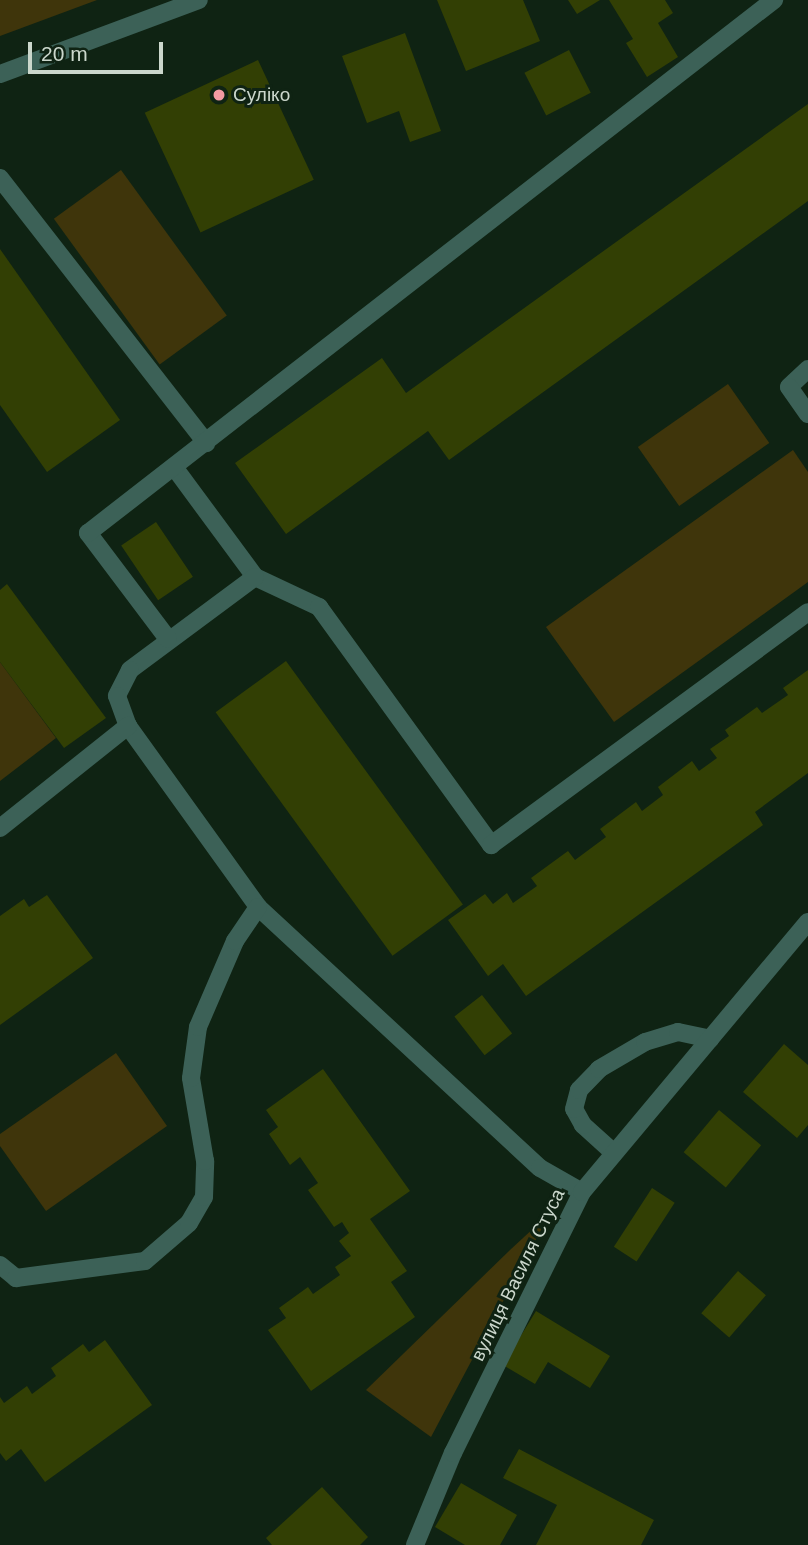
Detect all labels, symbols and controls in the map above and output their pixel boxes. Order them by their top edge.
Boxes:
scale bar [32,28,166,72]
text: 20 m [41,42,88,65]
place label: Суліко [233,84,290,106]
marker: Суліко [211,87,227,103]
street label: вулиця Василя Стуса [466,1185,570,1365]

